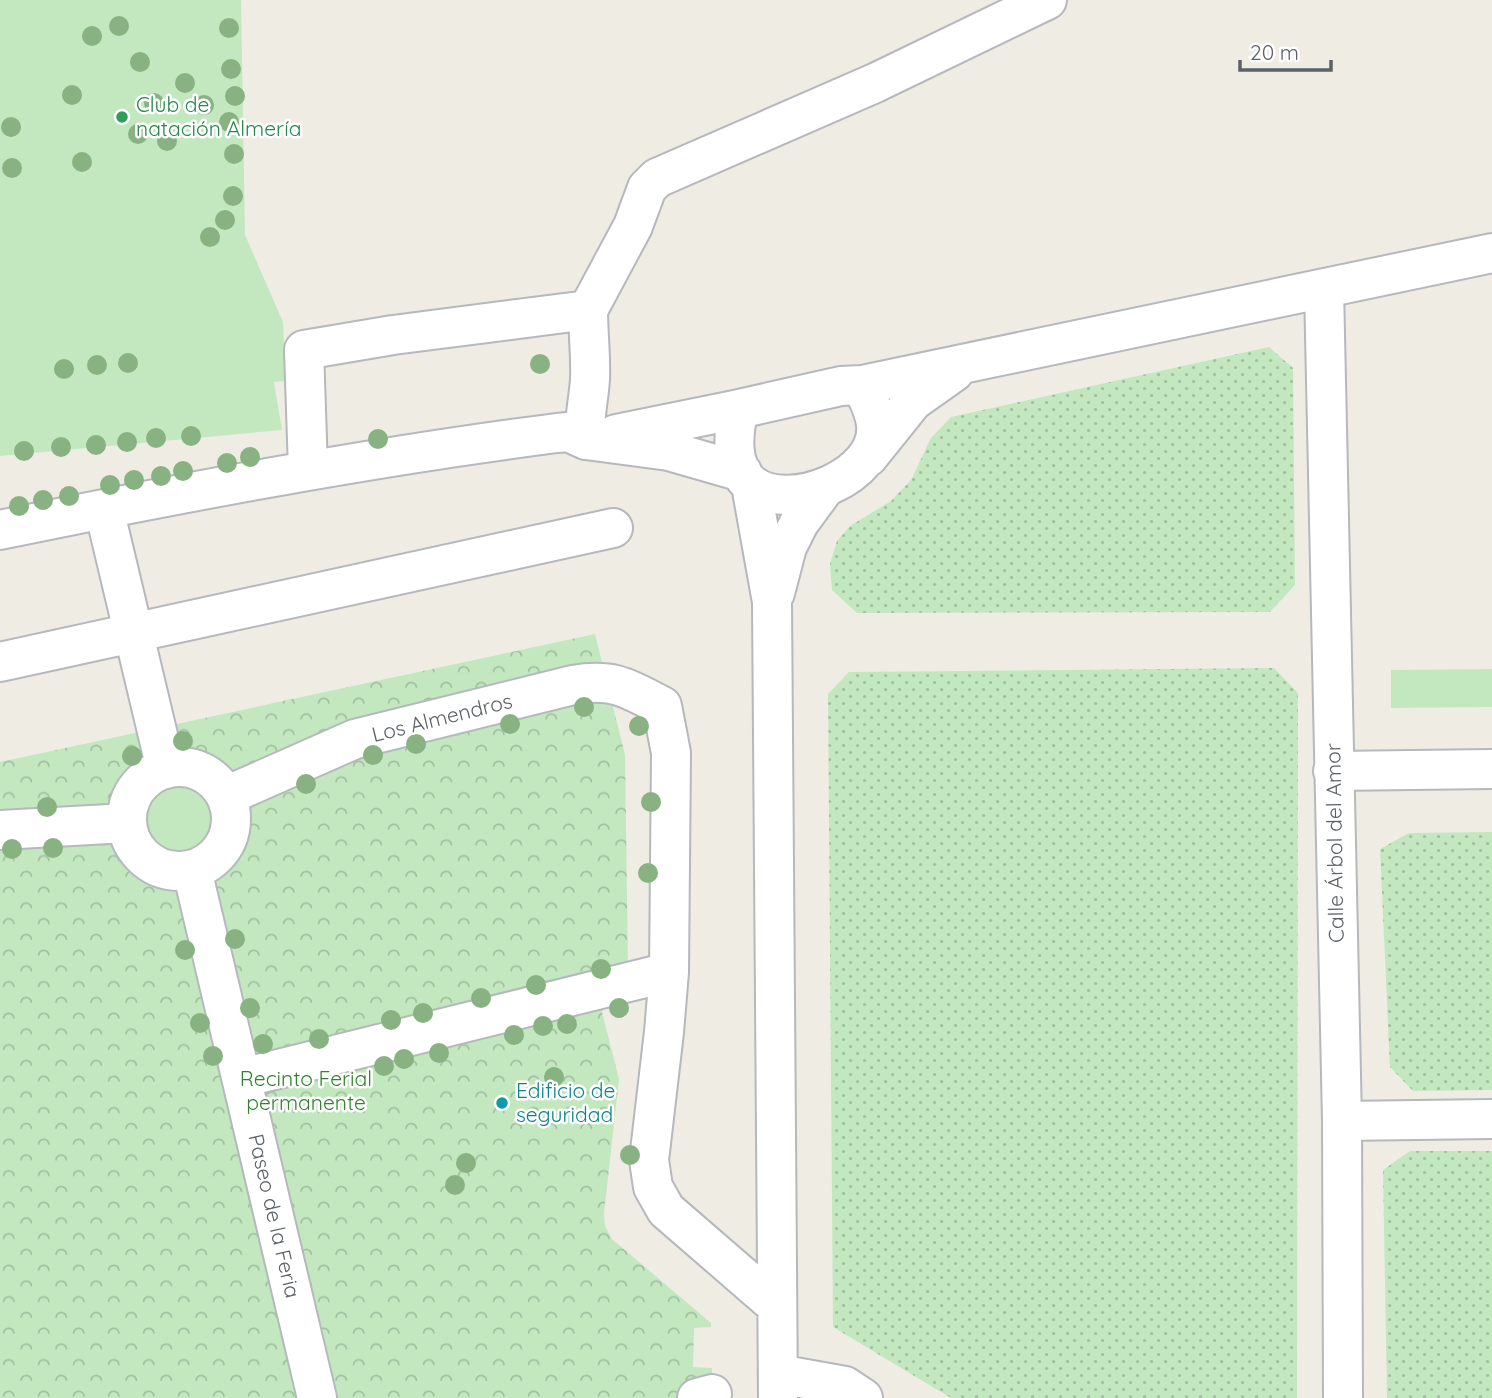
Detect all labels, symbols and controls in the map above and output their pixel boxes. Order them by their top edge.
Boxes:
scale bar [1240,28,1331,72]
text: 20 m [1250,39,1299,65]
place label: Club de natación Almería [136,91,301,141]
marker: Club de natación Almería [114,109,130,125]
street label: Los Almendros [369,687,515,747]
street label: Calle Árbol del Amor [1319,743,1349,943]
park label: Recinto Ferial permanente [240,1065,372,1115]
place label: Edificio de seguridad [516,1077,615,1127]
marker: Edificio de seguridad [494,1095,510,1111]
street label: Paseo de la Feria [243,1131,306,1300]

